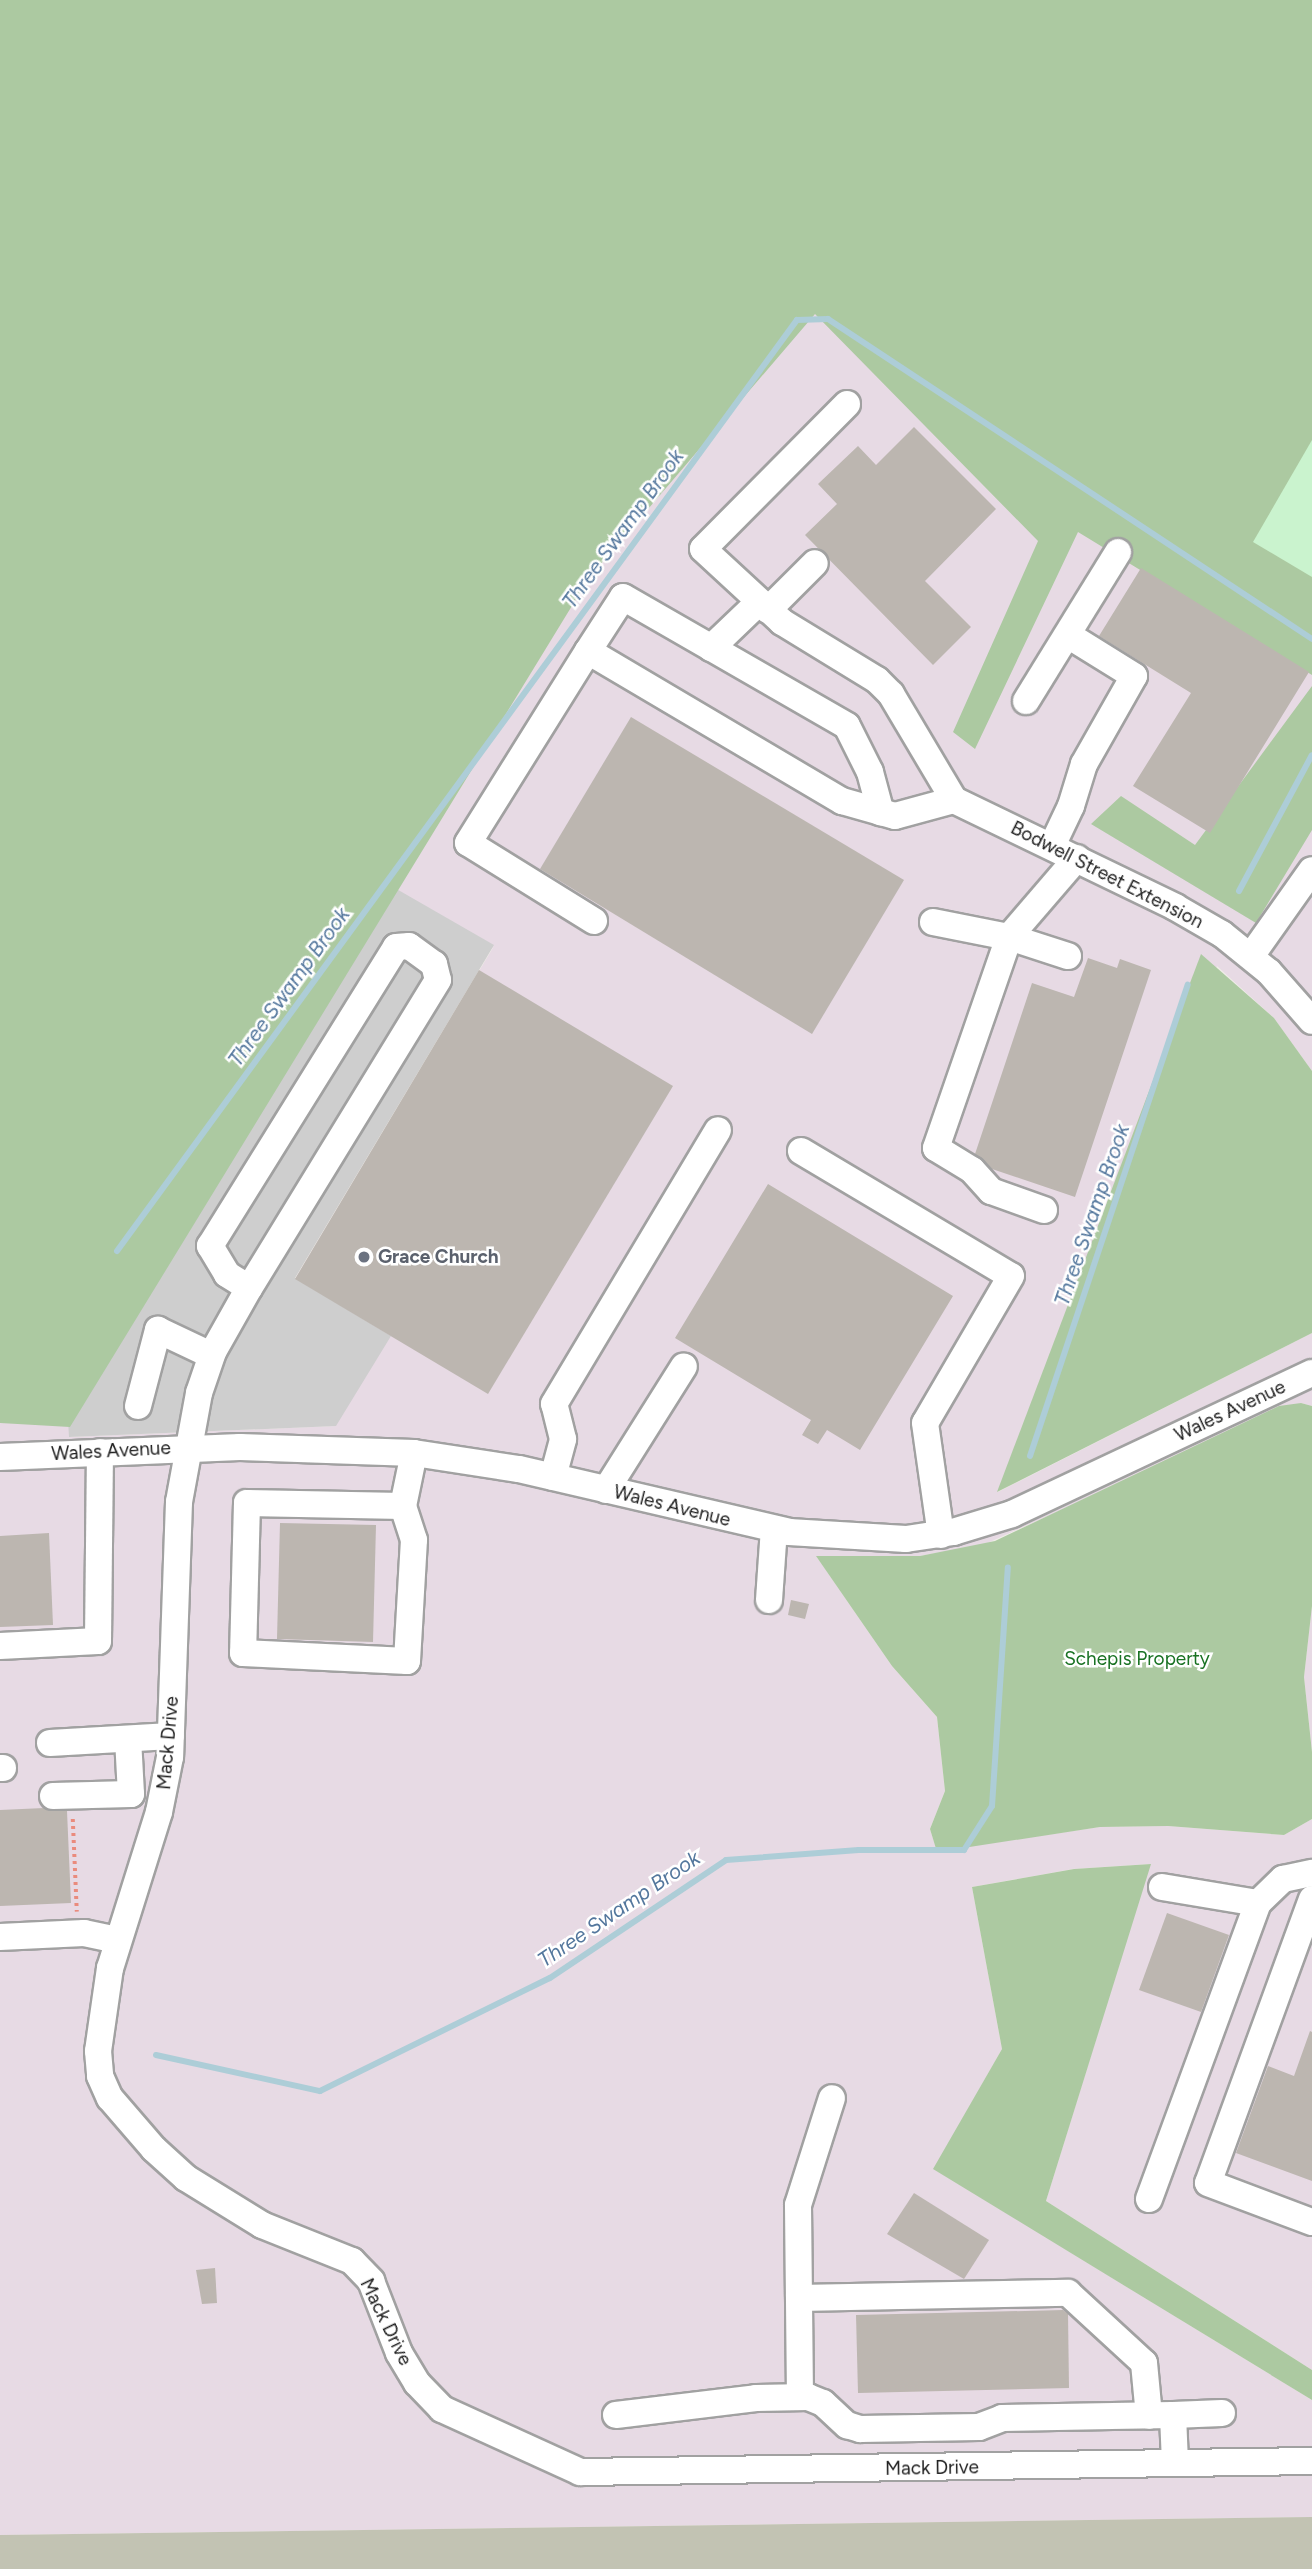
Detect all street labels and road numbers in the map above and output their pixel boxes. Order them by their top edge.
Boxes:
street label: Bodwell Street Extension [1007,816,1207,934]
street label: Wales Avenue [1171,1375,1289,1447]
street label: Wales Avenue [51,1436,171,1466]
street label: Wales Avenue [611,1480,733,1532]
street label: Mack Drive [153,1695,183,1791]
street label: Mack Drive [355,2275,417,2369]
street label: Mack Drive [885,2456,979,2480]

